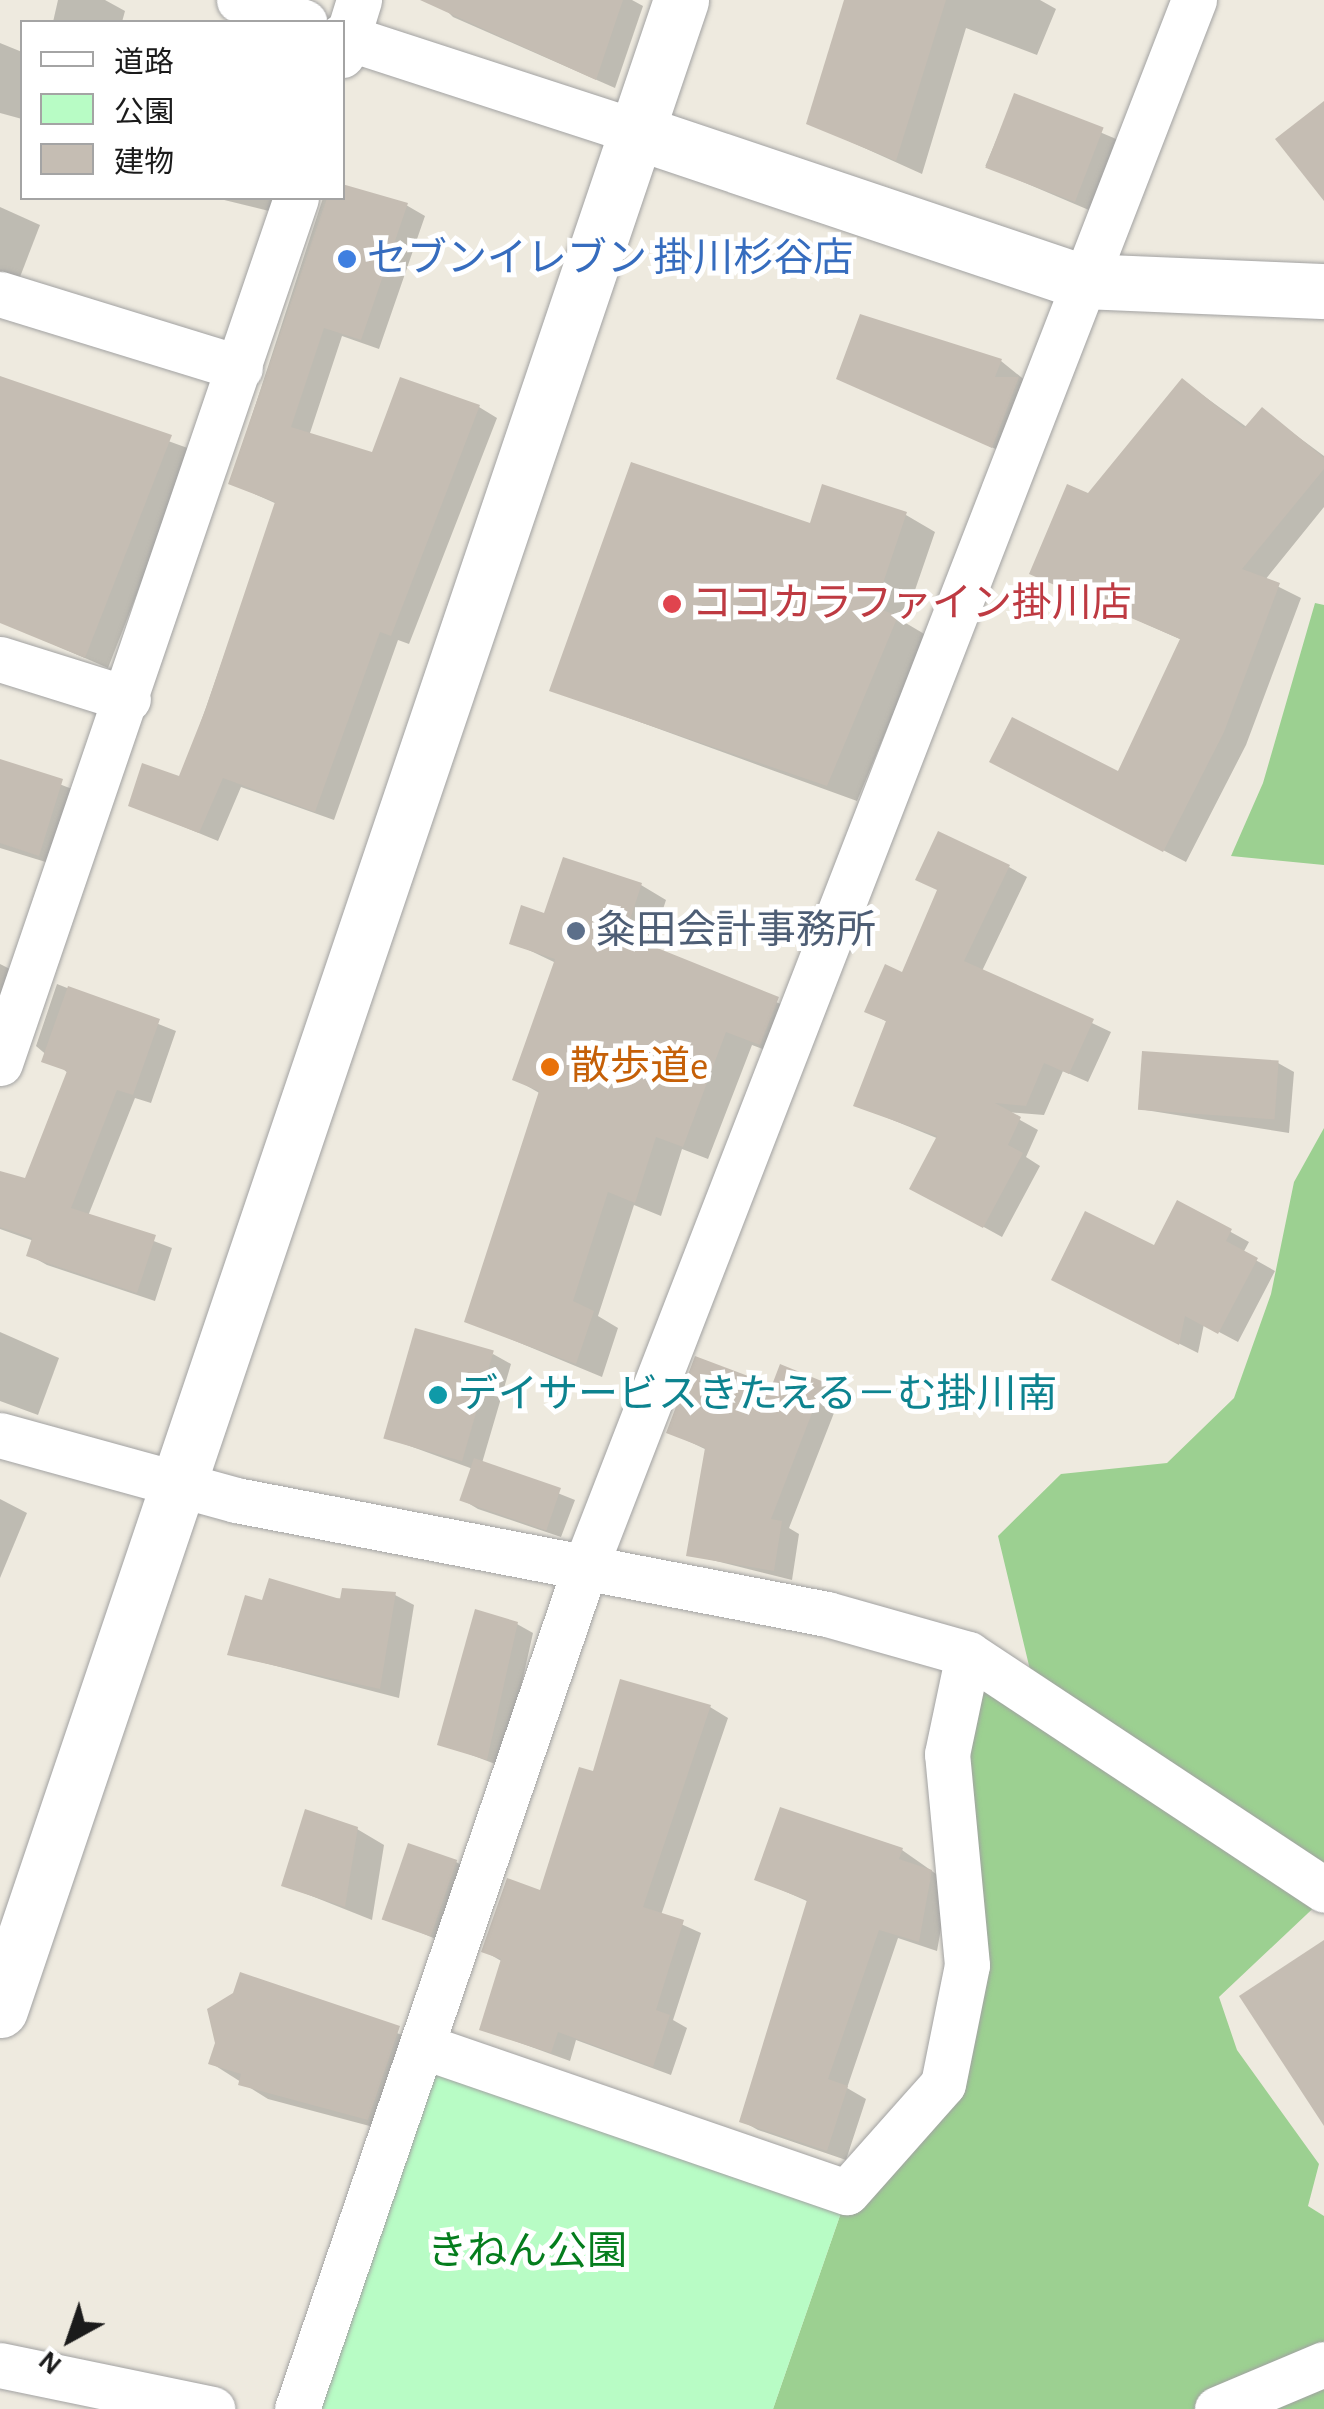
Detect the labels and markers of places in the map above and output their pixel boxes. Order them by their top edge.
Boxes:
place label: セブンイレブン 掛川杉谷店 [367,235,854,283]
marker: セブンイレブン 掛川杉谷店 [336,248,358,270]
place label: ココカラファイン掛川店 [692,580,1132,628]
marker: ココカラファイン掛川店 [661,593,683,615]
place label: 粂田会計事務所 [596,907,876,955]
marker: 粂田会計事務所 [565,920,587,942]
place label: 散歩道e [570,1043,708,1091]
marker: 散歩道e [539,1056,561,1078]
place label: デイサービスきたえる－む掛川南 [458,1371,1058,1419]
marker: デイサービスきたえる－む掛川南 [427,1384,449,1406]

